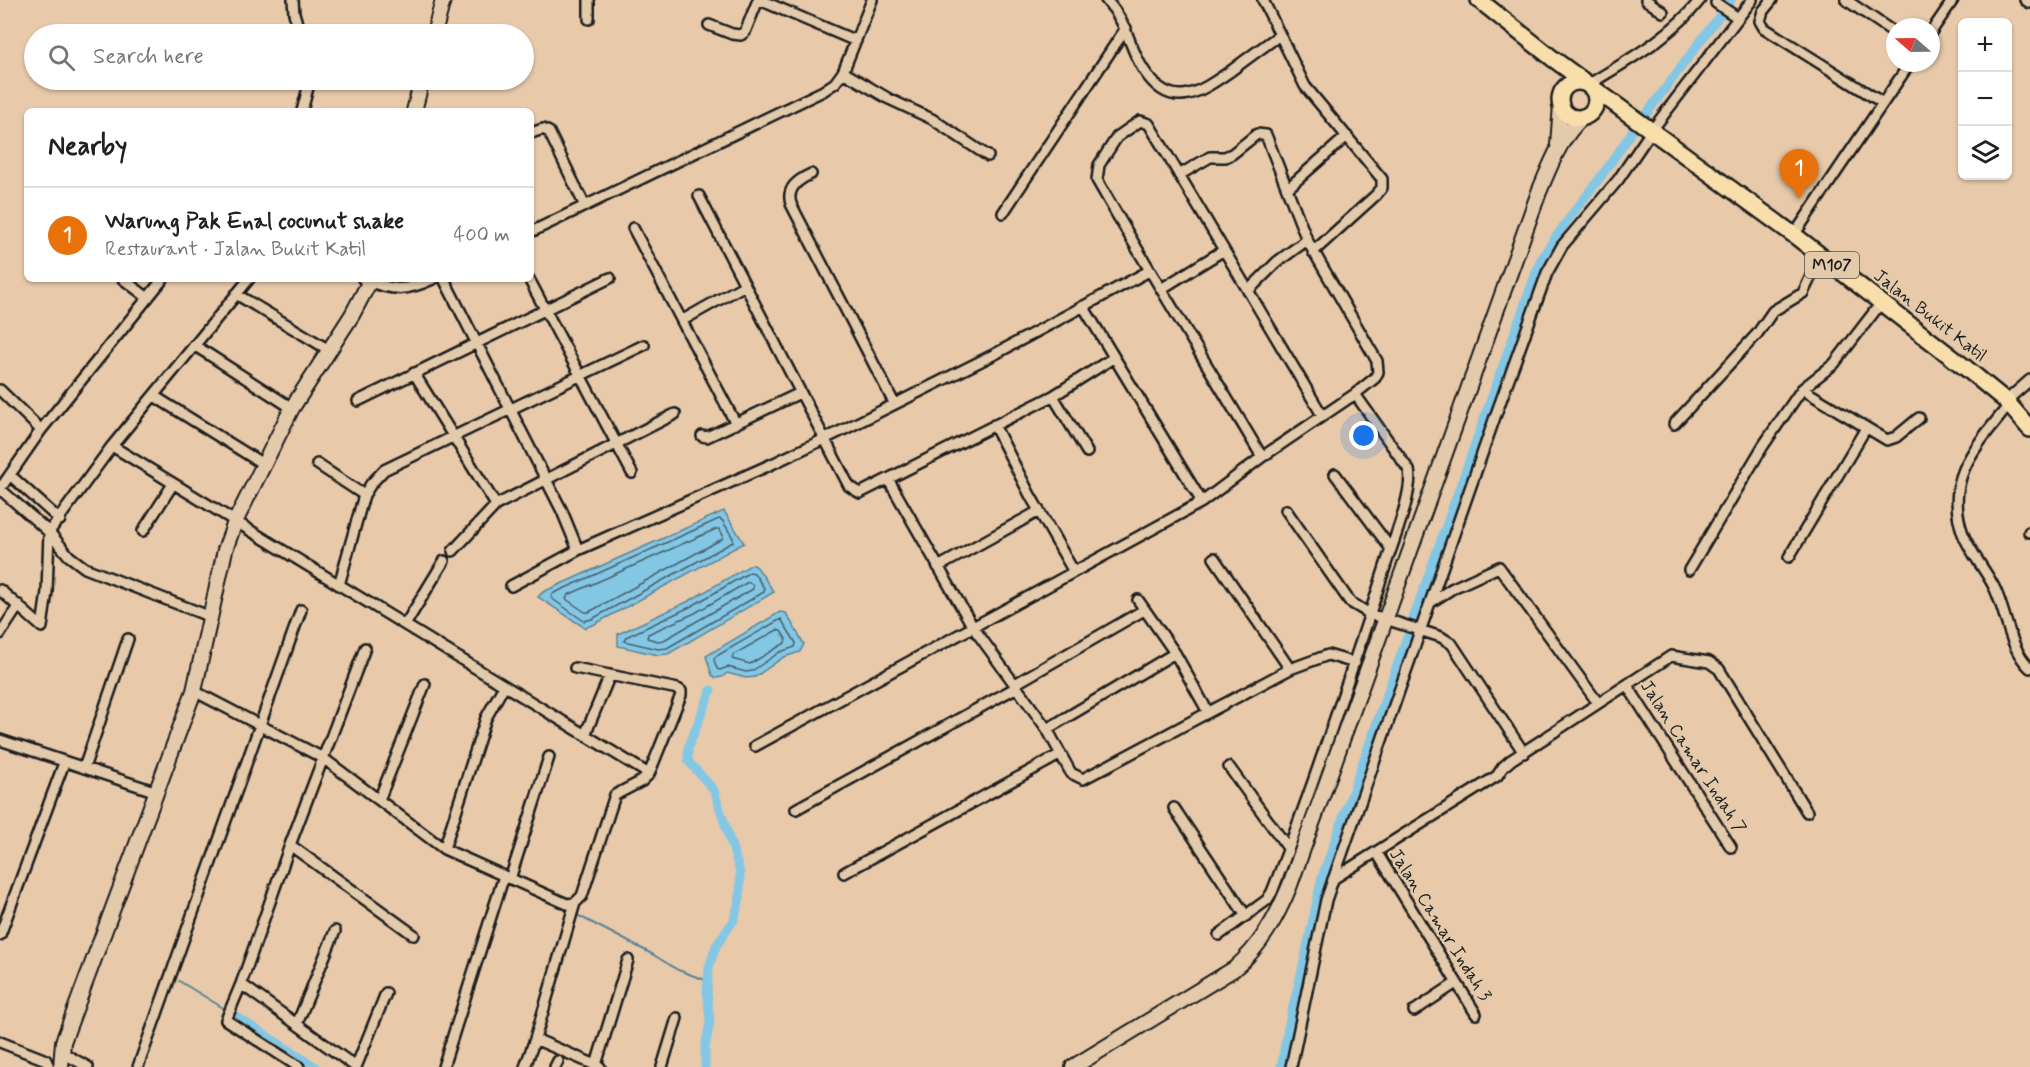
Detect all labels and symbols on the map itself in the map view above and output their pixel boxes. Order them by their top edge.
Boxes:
north arrow [1886,18,1940,72]
pin: 1 [1780,150,1818,199]
road number: M107 [1805,252,1859,278]
street label: Jalan Bukit Katil [1868,264,1992,368]
your location [1349,421,1378,450]
street label: Jalan Camar Indah 7 [1634,676,1752,838]
street label: Jalan Camar Indah 3 [1383,844,1497,1006]

